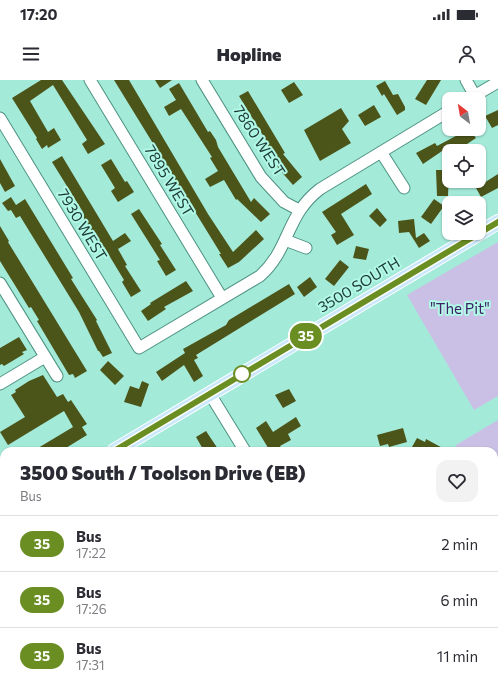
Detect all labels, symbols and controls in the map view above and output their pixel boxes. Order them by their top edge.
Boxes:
text: 17:20 [20,5,57,23]
icon: menu [20,43,42,65]
text: Hopline [216,43,282,65]
icon: person [456,43,478,65]
north arrow [442,92,486,136]
map controls [442,92,486,240]
street label: 7860 WEST [230,102,290,180]
street label: 7895 WEST [142,142,198,220]
button: locate [442,144,486,188]
street label: 7930 WEST [54,185,112,264]
button: layers [442,196,486,240]
street label: 3500 SOUTH [314,253,403,316]
park label: "The Pit" [430,299,490,317]
line badge: 35 [288,323,324,349]
text: 35 [298,327,314,344]
unlabelled marker [233,365,251,383]
button: heart [436,460,478,502]
text: 3500 South / Toolson Drive (EB) [20,461,306,484]
text: Bus [20,488,42,504]
text: Bus [76,527,101,545]
text: 35 [34,535,50,552]
text: 2 min [441,535,478,553]
text: 17:22 [76,545,106,561]
text: Bus [76,583,101,601]
text: 35 [34,591,50,608]
text: 6 min [440,591,478,609]
text: 17:26 [76,601,107,617]
text: Bus [76,639,101,657]
text: 35 [34,647,50,664]
text: 11 min [437,647,478,665]
text: 17:31 [76,657,104,673]

